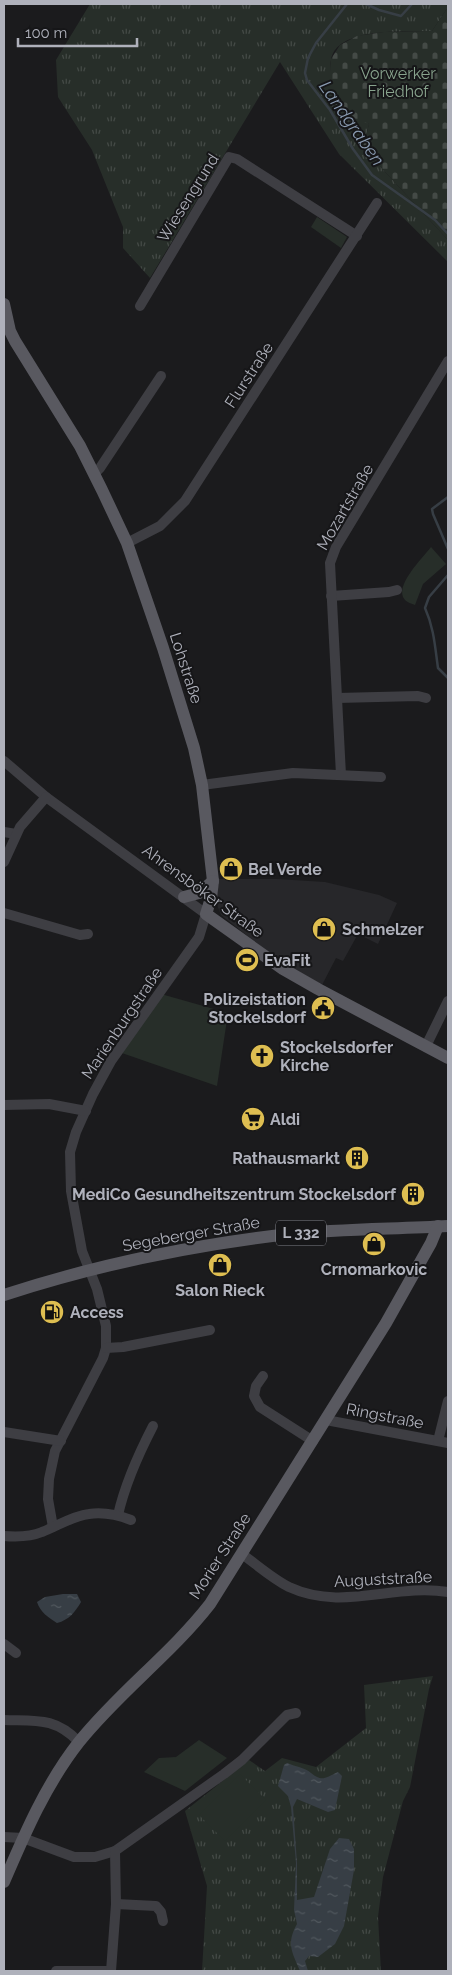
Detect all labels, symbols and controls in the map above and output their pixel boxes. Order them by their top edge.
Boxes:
scale bar [18,15,136,47]
text: 100 m [25,24,67,42]
park label: Vorwerker Friedhof [360,64,436,101]
water label: Landgraben [315,76,389,170]
street label: Wiesengrund [153,150,223,246]
street label: Flurstraße [221,339,277,411]
street label: Mozartstraße [313,461,377,553]
street label: Lohstraße [166,630,206,706]
street label: Ahrensböker Straße [139,841,267,941]
shop icon: Bel Verde [218,856,244,882]
place label: Bel Verde [248,860,322,879]
shop icon: Schmelzer [311,916,337,942]
place label: Schmelzer [342,920,424,939]
sports icon: EvaFit [234,947,260,973]
place label: EvaFit [264,951,311,970]
street label: Marienburgstraße [78,963,166,1083]
place label: Polizeistation Stockelsdorf [203,990,307,1027]
public building icon: Polizeistation Stockelsdorf [310,995,336,1021]
place label: Stockelsdorfer Kirche [280,1038,393,1075]
church icon: Stockelsdorfer Kirche [249,1043,275,1069]
supermarket icon: Aldi [240,1106,266,1132]
place label: Aldi [270,1110,300,1129]
building icon: Rathausmarkt [344,1145,370,1171]
place label: Rathausmarkt [232,1149,340,1168]
building icon: MediCo Gesundheitszentrum Stockelsdorf [400,1181,426,1207]
place label: MediCo Gesundheitszentrum Stockelsdorf [72,1185,397,1204]
street label: Segeberger Straße [121,1213,261,1255]
road number: L 332 [276,1220,326,1246]
shop icon: Crnomarkovic [361,1231,387,1257]
shop icon: Salon Rieck [207,1252,233,1278]
place label: Crnomarkovic [321,1260,427,1279]
place label: Salon Rieck [175,1281,265,1300]
fuel station icon: Access [39,1299,65,1325]
place label: Access [70,1303,124,1322]
street label: Ringstraße [345,1399,425,1433]
street label: Morier Straße [185,1509,255,1603]
street label: Auguststraße [333,1567,433,1591]

